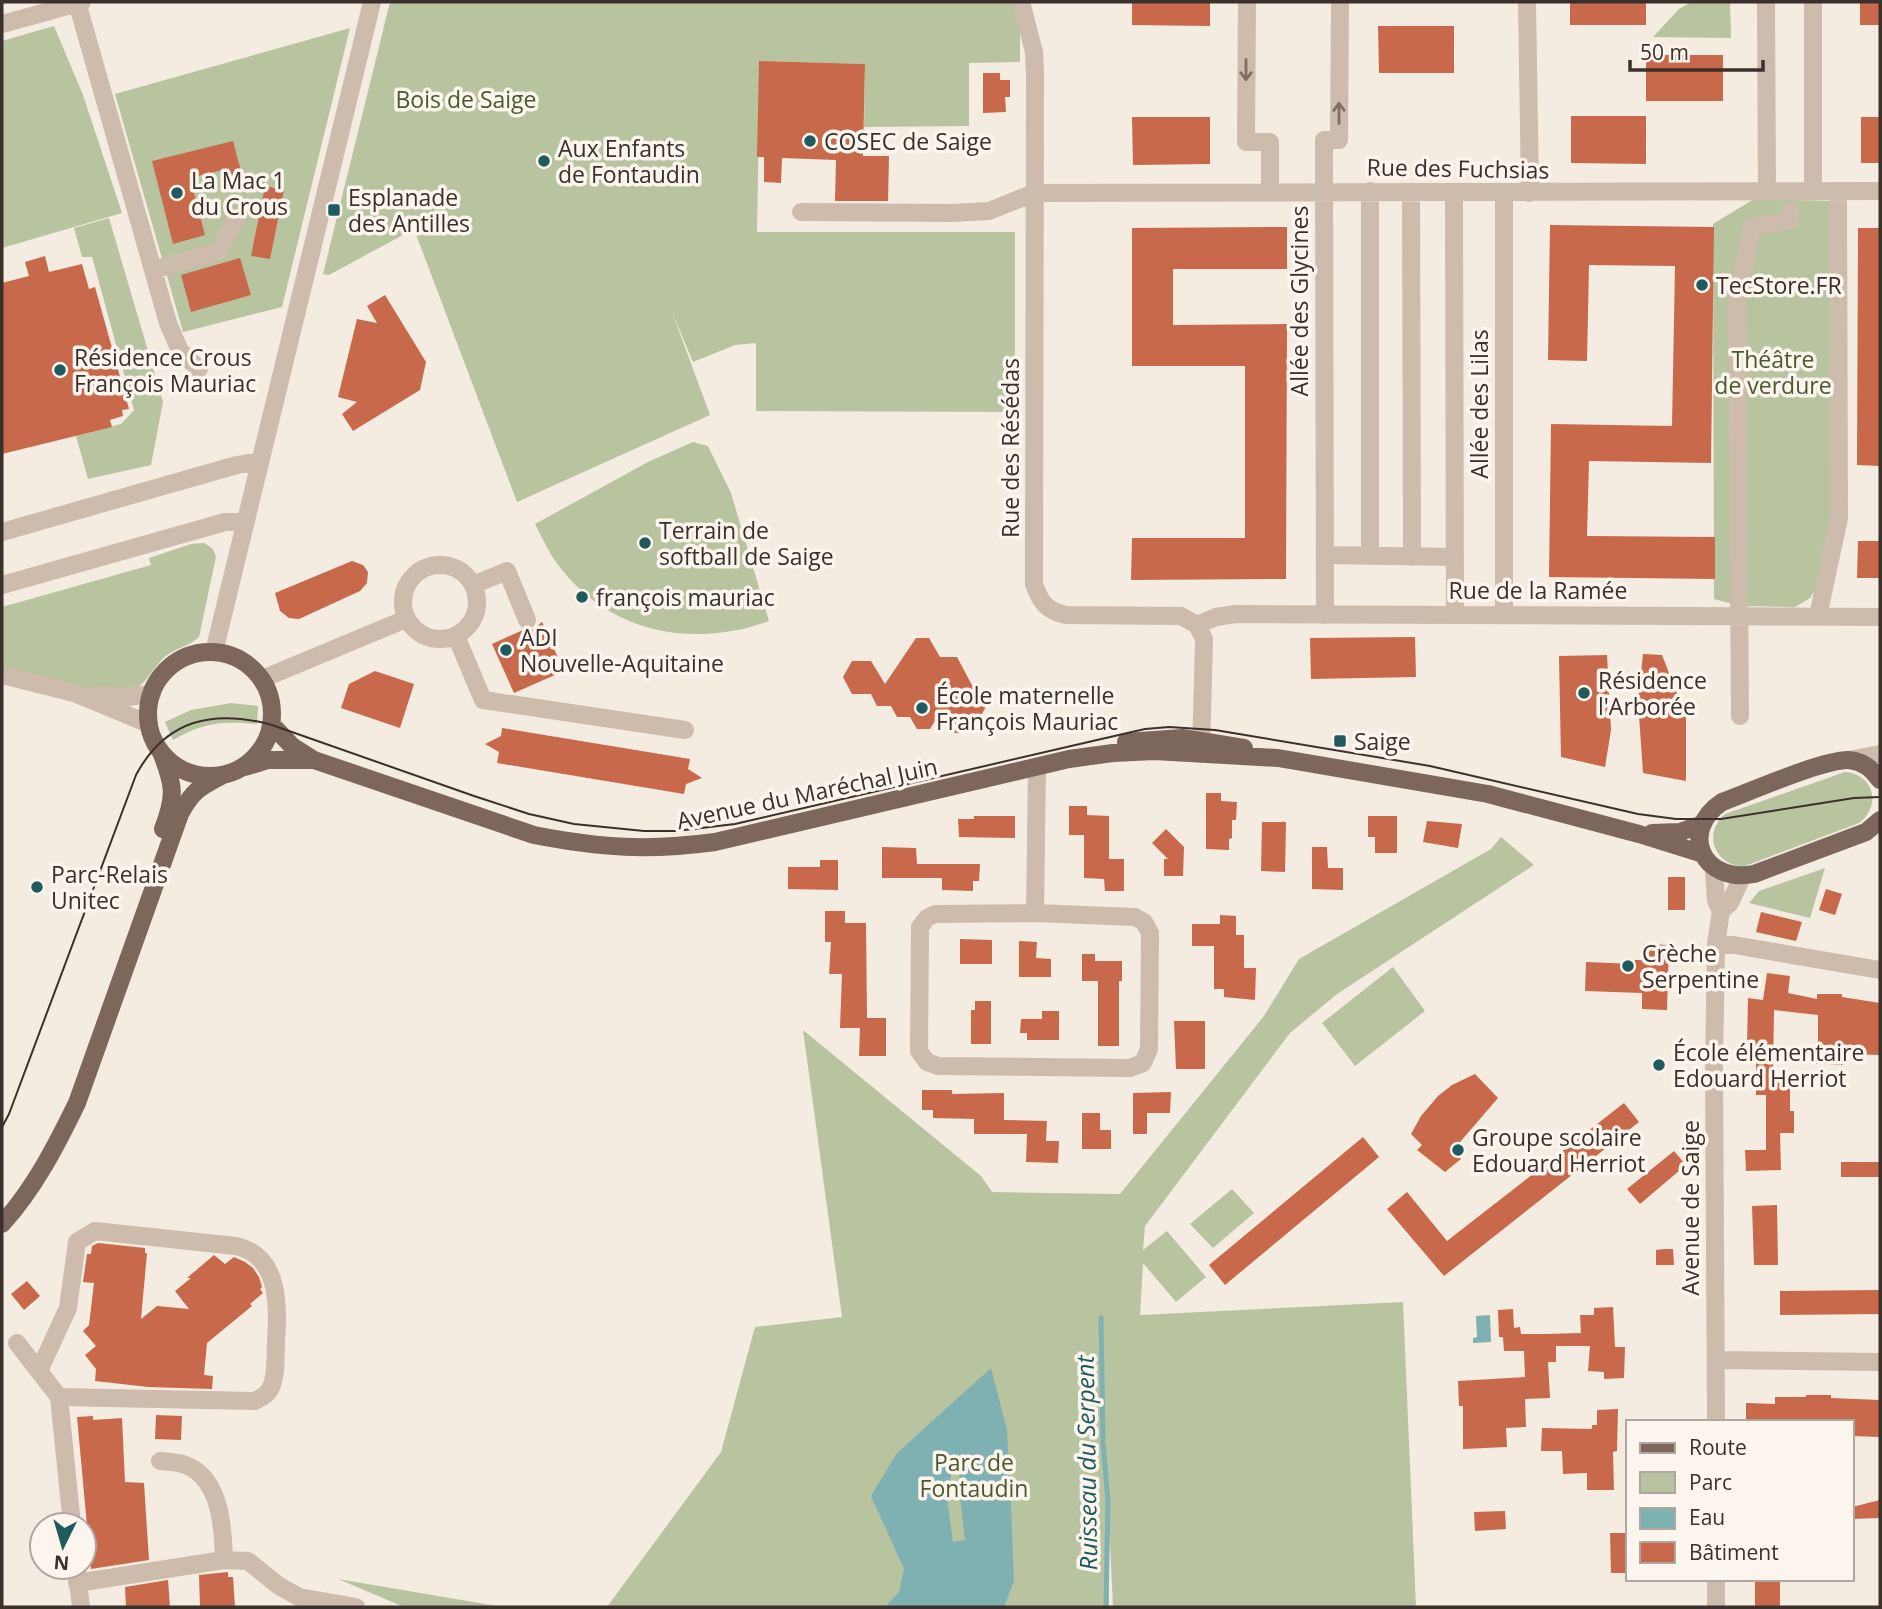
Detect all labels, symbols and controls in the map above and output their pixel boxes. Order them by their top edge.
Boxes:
scale bar [1630,28,1763,72]
text: 50 m [1640,38,1689,66]
one-way arrow [1239,58,1253,81]
park label: Bois de Saige [396,83,537,115]
one-way arrow [1332,102,1346,125]
place label: COSEC de Saige [824,125,992,157]
place label: Aux Enfants de Fontaudin [558,132,700,190]
marker: COSEC de Saige [802,133,818,149]
street label: Rue des Fuchsias [1366,150,1550,186]
marker: Aux Enfants de Fontaudin [536,153,552,169]
place label: La Mac 1 du Crous [191,164,288,222]
place label: Esplanade des Antilles [348,181,470,239]
marker: La Mac 1 du Crous [169,185,185,201]
marker: Esplanade des Antilles [326,202,342,218]
street label: Allée des Glycines [1283,206,1315,396]
place label: TecStore.FR [1716,269,1842,301]
marker: TecStore.FR [1694,277,1710,293]
street label: Allée des Lilas [1463,329,1495,479]
place label: Résidence Crous François Mauriac [74,341,256,399]
park label: Théâtre de verdure [1714,343,1832,401]
street label: Rue des Résédas [994,358,1026,538]
marker: Résidence Crous François Mauriac [52,362,68,378]
place label: Terrain de softball de Saige [659,514,834,572]
marker: Terrain de softball de Saige [637,535,653,551]
street label: Rue de la Ramée [1449,574,1627,606]
place label: françois mauriac [596,581,775,613]
marker: françois mauriac [574,589,590,605]
place label: ADI Nouvelle-Aquitaine [520,621,724,679]
marker: ADI Nouvelle-Aquitaine [498,642,514,658]
place label: Résidence l'Arborée [1598,664,1707,722]
place label: École maternelle François Mauriac [936,679,1118,737]
marker: Résidence l'Arborée [1576,685,1592,701]
marker: École maternelle François Mauriac [914,700,930,716]
place label: Saige [1354,725,1411,757]
marker: Saige [1332,733,1348,749]
street label: Avenue du Maréchal Juin [674,750,940,836]
place label: Parc-Relais Unitec [51,858,168,916]
marker: Parc-Relais Unitec [29,879,45,895]
place label: Crèche Serpentine [1642,937,1759,995]
marker: Crèche Serpentine [1620,958,1636,974]
place label: École élémentaire Edouard Herriot [1673,1036,1864,1094]
marker: École élémentaire Edouard Herriot [1651,1057,1667,1073]
street label: Avenue de Saige [1674,1120,1706,1296]
place label: Groupe scolaire Edouard Herriot [1472,1121,1646,1179]
marker: Groupe scolaire Edouard Herriot [1450,1142,1466,1158]
water label: Ruisseau du Serpent [1068,1354,1104,1571]
legend [1626,1420,1854,1581]
text: Route [1689,1433,1747,1461]
park label: Parc de Fontaudin [920,1446,1028,1504]
text: Parc [1689,1468,1732,1496]
text: Eau [1689,1503,1725,1531]
north arrow [28,1511,98,1581]
text: Bâtiment [1689,1538,1779,1566]
text: N [53,1549,70,1577]

